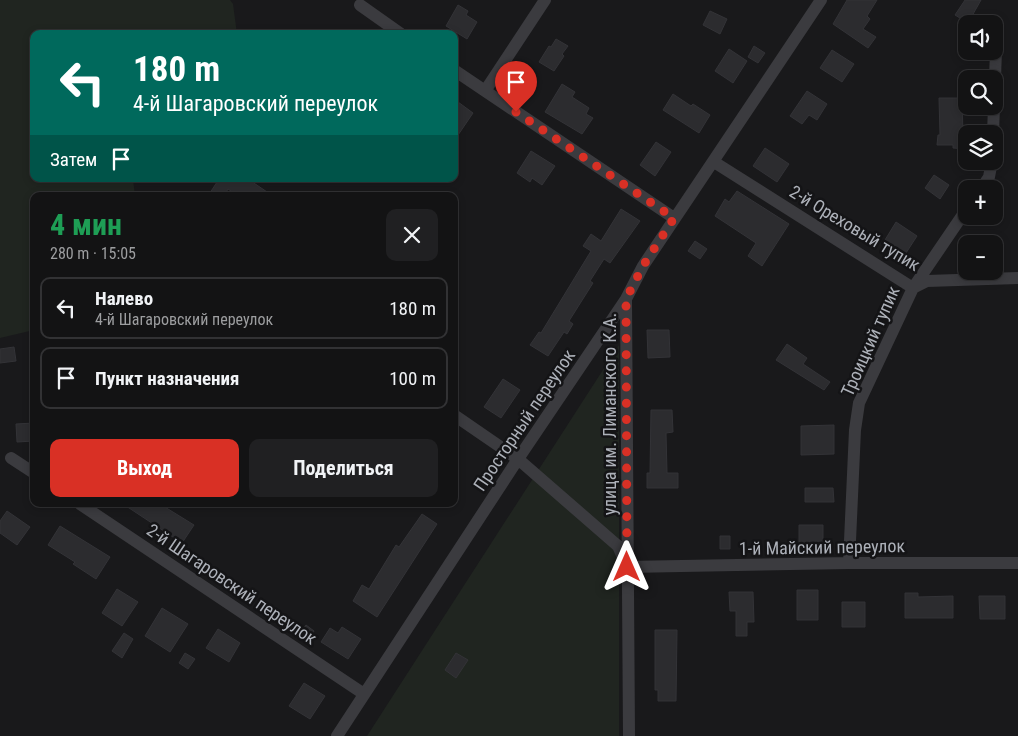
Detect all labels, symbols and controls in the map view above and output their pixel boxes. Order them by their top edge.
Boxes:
map controls [958,15,1003,280]
button: sound [958,15,1003,60]
text: 180 m [133,49,220,90]
icon: left [50,50,115,115]
pin [495,61,537,112]
icon: arrive [502,68,530,96]
button: search [958,70,1003,115]
text: 4-й Шагаровский переулок [133,91,378,116]
button: layers [958,125,1003,170]
icon: arrive [107,145,135,173]
text: Затем [50,148,97,171]
button: + [958,180,1003,225]
street label: 2-й Ореховый тупик [786,181,924,275]
text: 4 мин [50,207,122,242]
button: close [386,209,438,261]
button: − [958,235,1003,280]
text: 280 m · 15:05 [50,244,136,263]
street label: Троицкий тупик [836,282,904,399]
text: Налево [95,287,153,310]
icon: left [52,294,80,322]
text: 180 m [389,297,436,320]
text: 4-й Шагаровский переулок [95,310,273,329]
street label: улица им. Лиманского К.А. [599,313,620,515]
street label: Просторный переулок [469,345,579,495]
icon: arrive [52,364,80,392]
text: Пункт назначения [95,367,239,390]
text: 100 m [389,367,436,390]
button: Выход [50,439,239,497]
button: Поделиться [249,439,438,497]
street label: 2-й Шагаровский переулок [143,519,321,649]
street label: 1-й Майский переулок [739,535,906,559]
position arrow [600,540,652,592]

